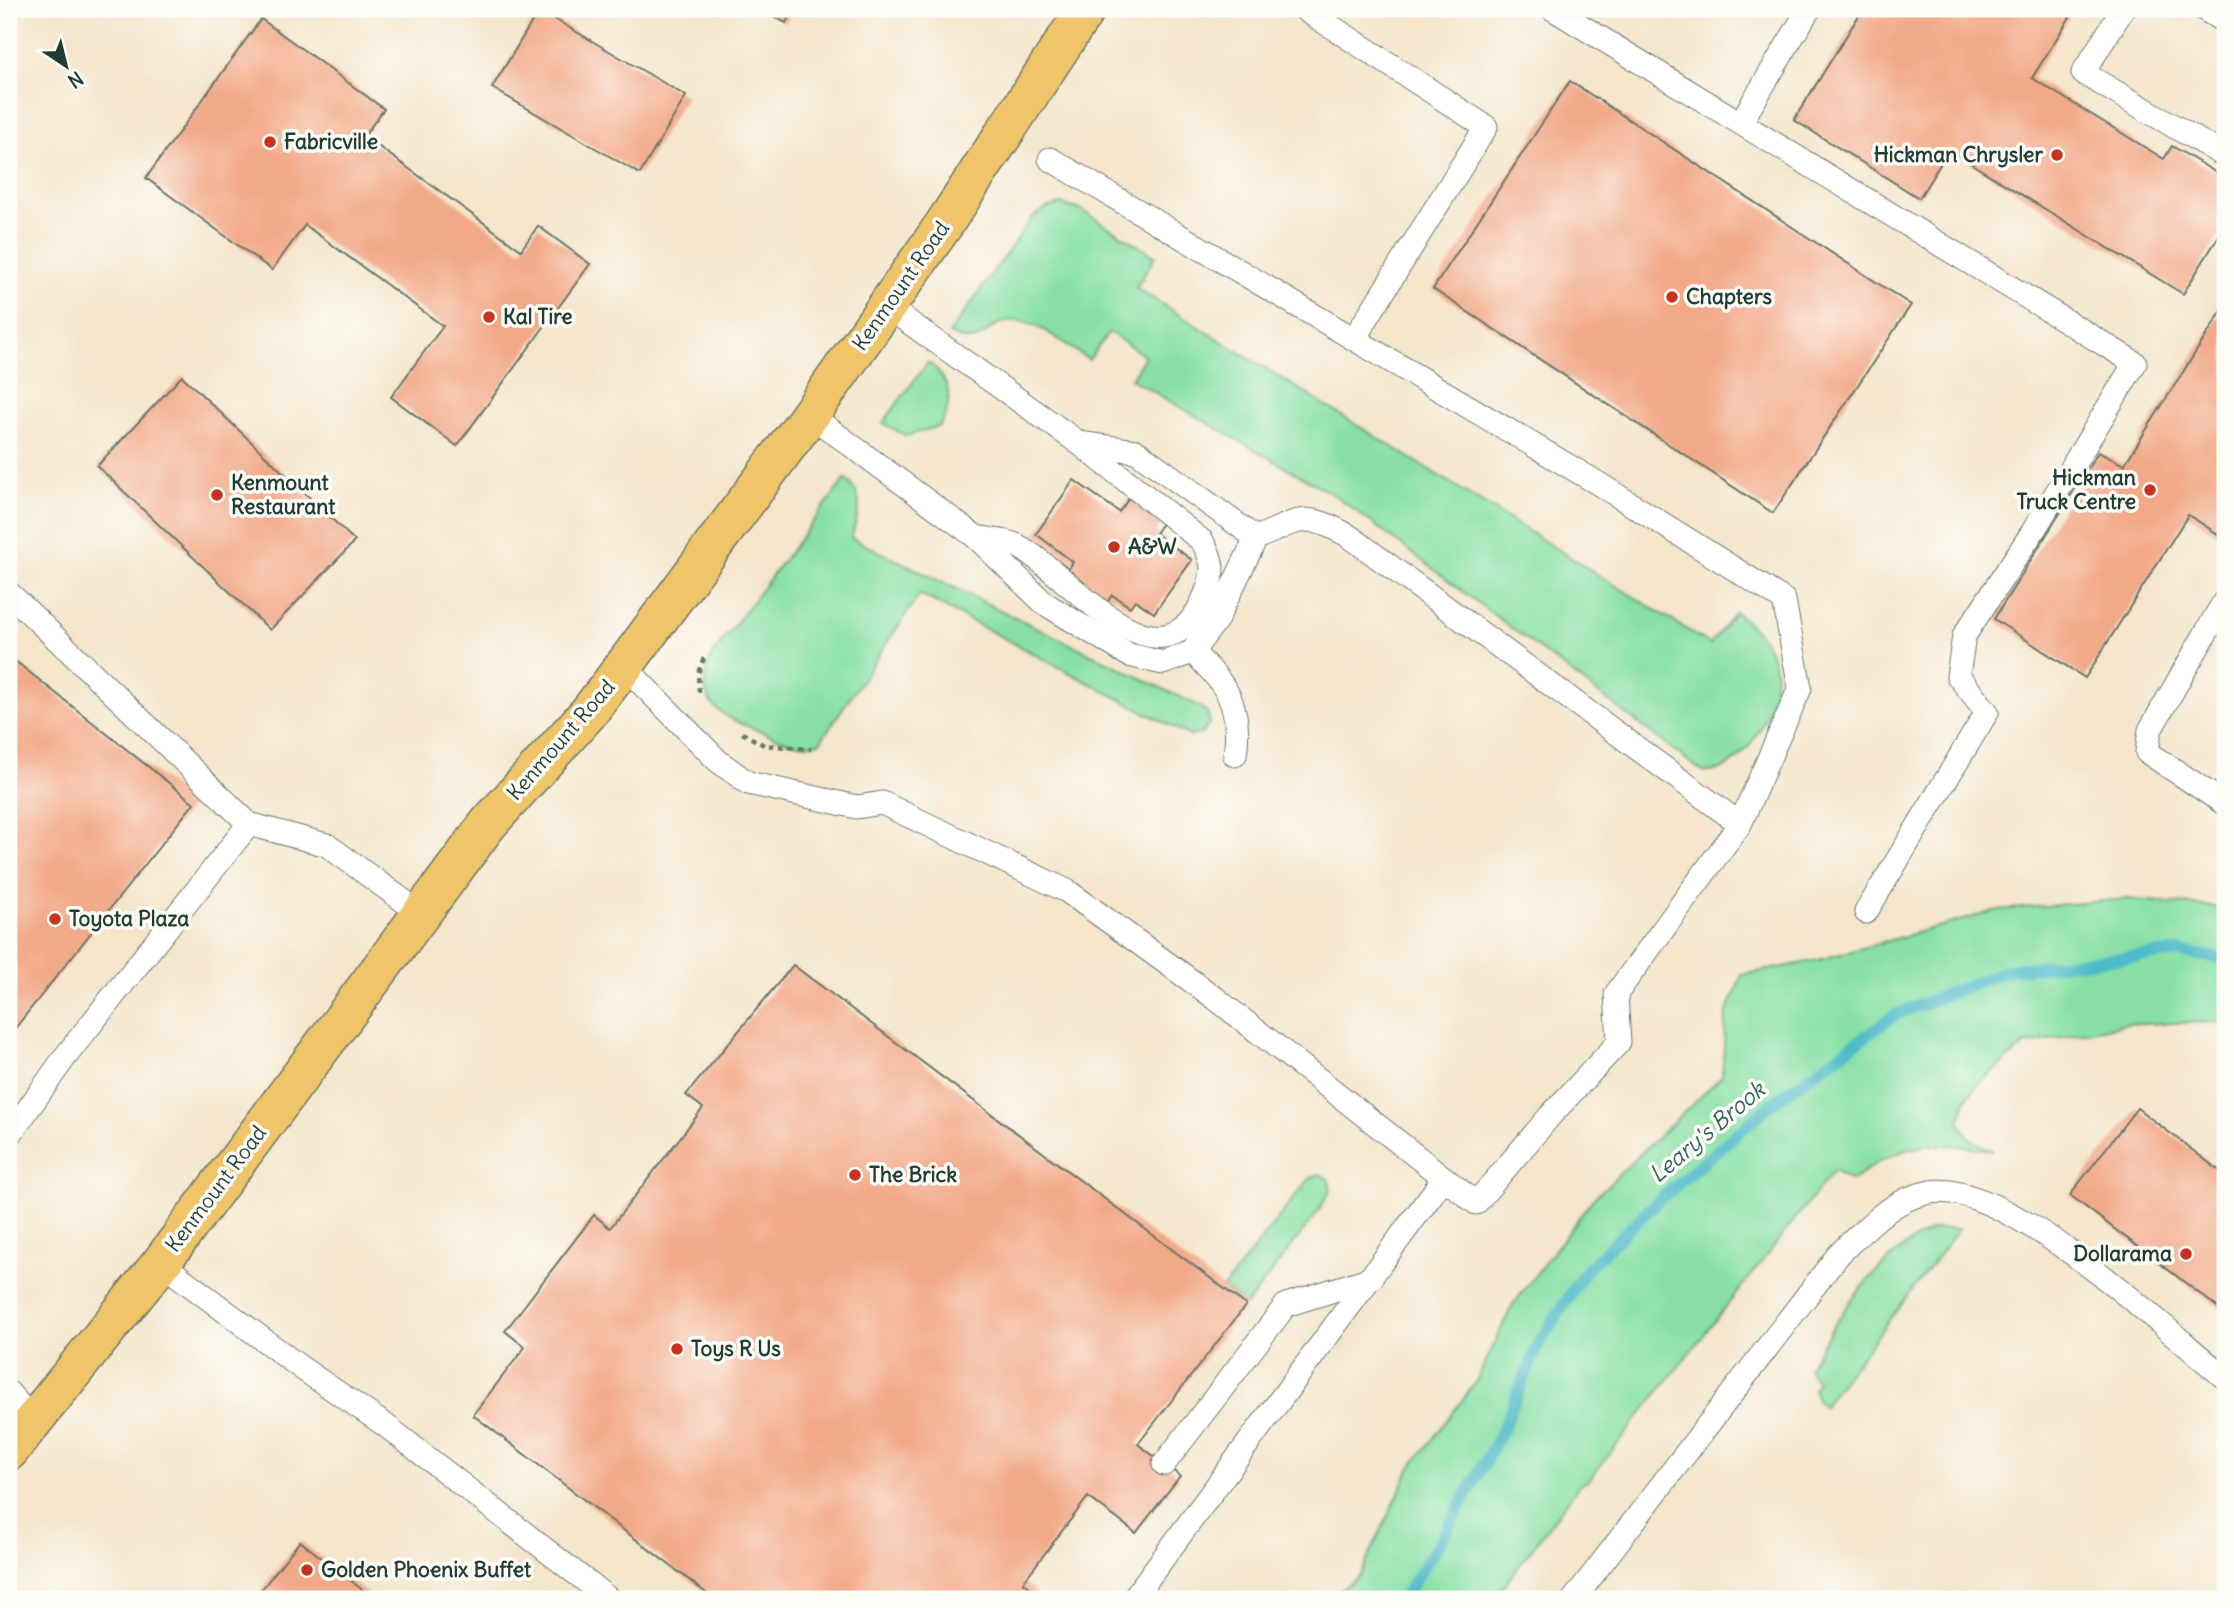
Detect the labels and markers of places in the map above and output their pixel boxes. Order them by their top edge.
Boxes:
place label: Fabricville [284,128,378,155]
marker: Fabricville [262,134,278,150]
place label: Hickman Chrysler [1874,141,2043,168]
marker: Hickman Chrysler [2049,147,2065,163]
place label: Chapters [1686,283,1772,310]
marker: Chapters [1664,289,1680,305]
place label: Kal Tire [503,303,572,330]
marker: Kal Tire [481,309,497,325]
place label: Hickman Truck Centre [2016,464,2136,515]
place label: Kenmount Restaurant [231,469,336,520]
marker: Hickman Truck Centre [2142,482,2158,498]
marker: Kenmount Restaurant [209,487,225,503]
place label: A&W [1128,533,1177,560]
marker: A&W [1106,539,1122,555]
place label: Toyota Plaza [69,905,189,932]
marker: Toyota Plaza [47,911,63,927]
place label: The Brick [869,1161,957,1188]
marker: The Brick [847,1167,863,1183]
place label: Dollarama [2073,1240,2172,1267]
marker: Dollarama [2178,1246,2194,1262]
place label: Toys R Us [691,1335,781,1362]
marker: Toys R Us [669,1341,685,1357]
place label: Golden Phoenix Buffet [321,1556,532,1583]
marker: Golden Phoenix Buffet [299,1562,315,1578]

